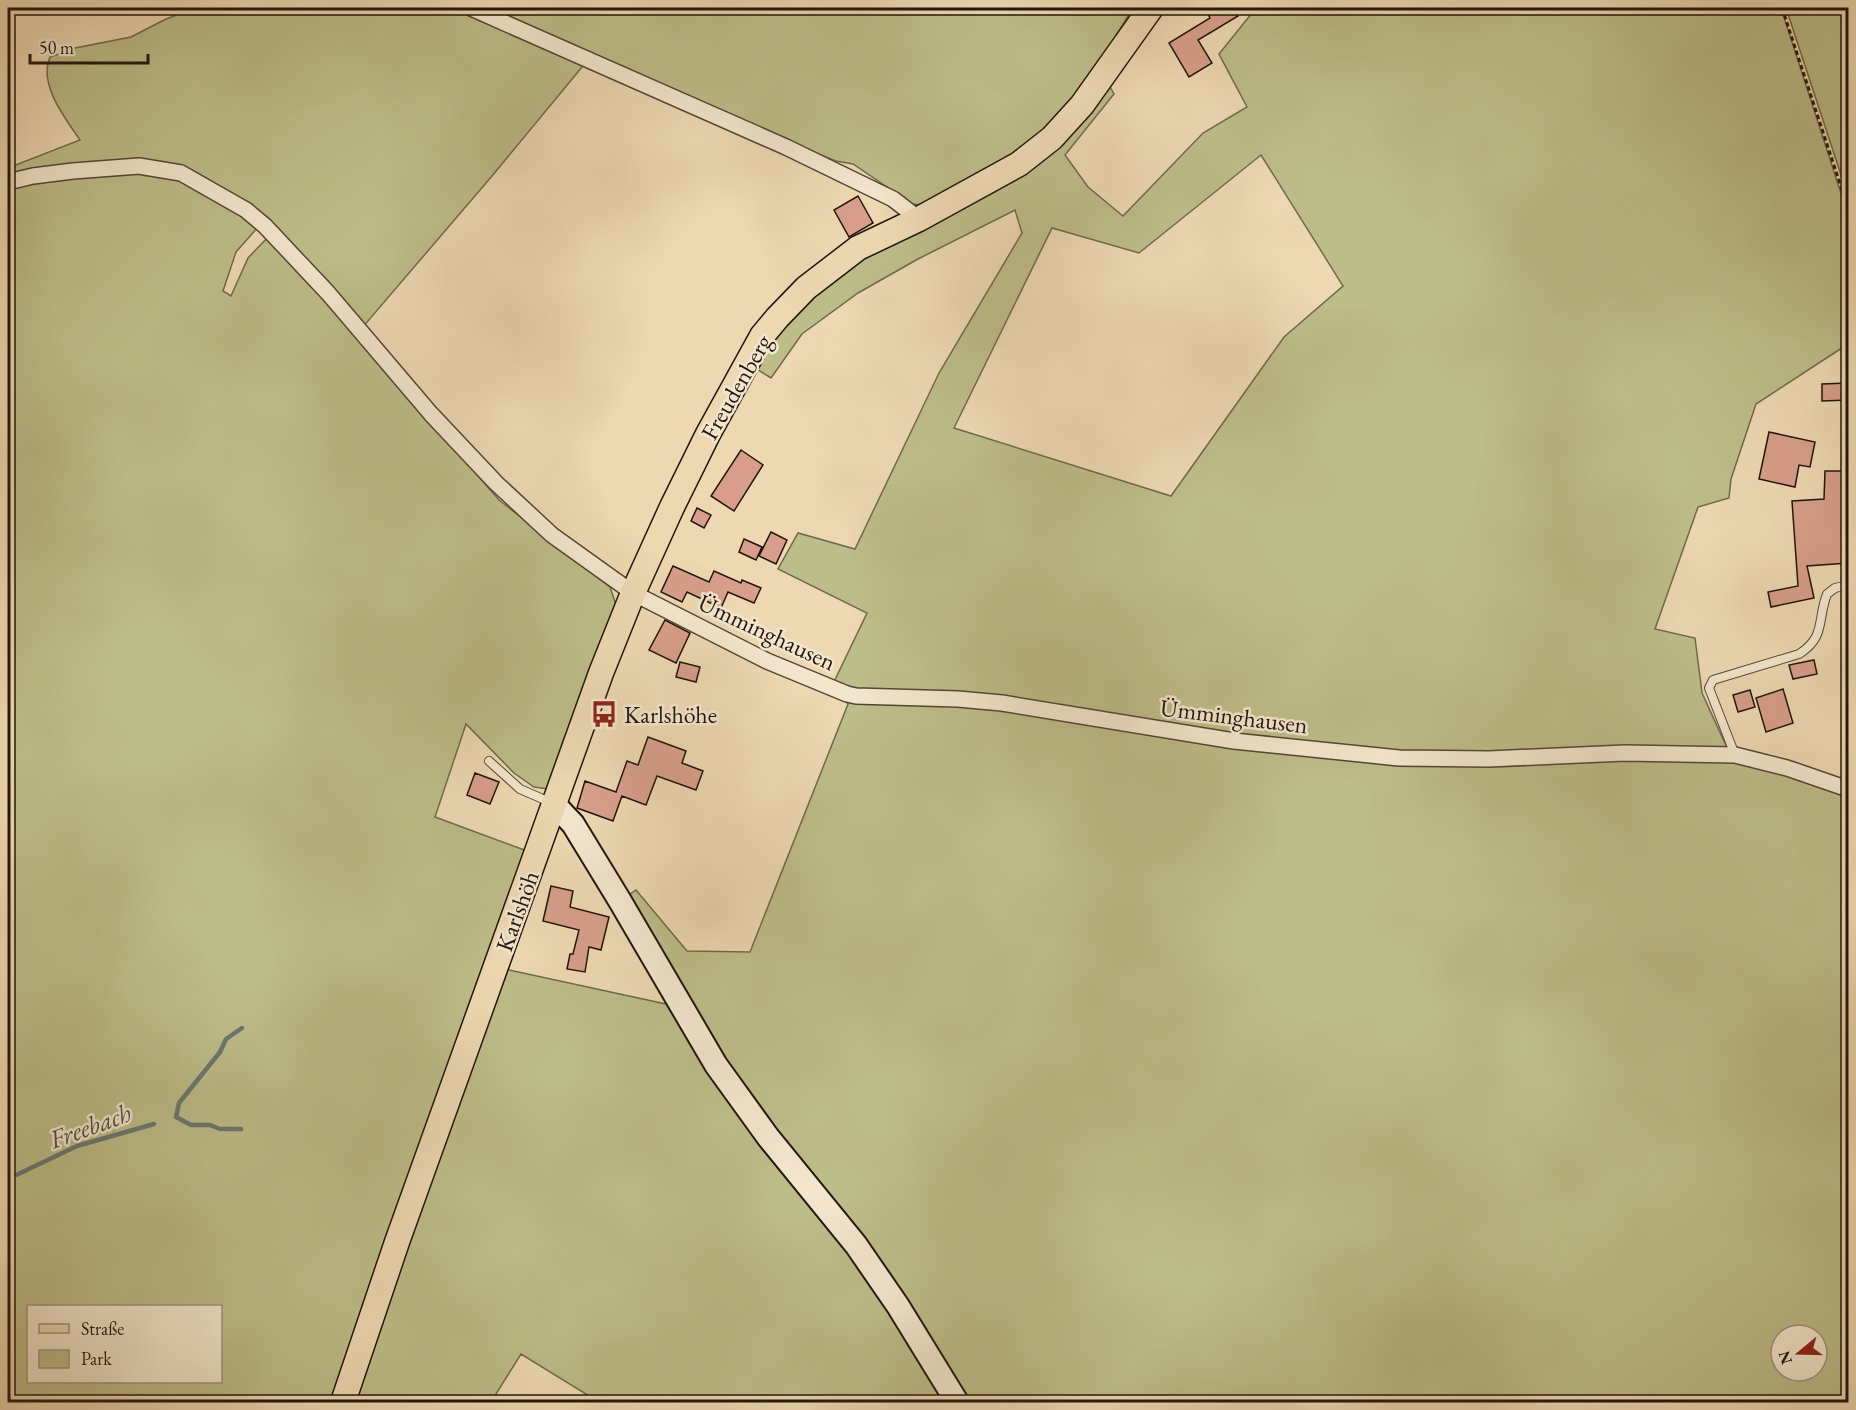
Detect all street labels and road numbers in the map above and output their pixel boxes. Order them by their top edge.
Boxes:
street label: Freudenberg [693,328,779,445]
street label: Ümminghausen [693,587,841,678]
street label: Ümminghausen [1158,692,1310,740]
street label: Karlshöh [488,866,546,956]

